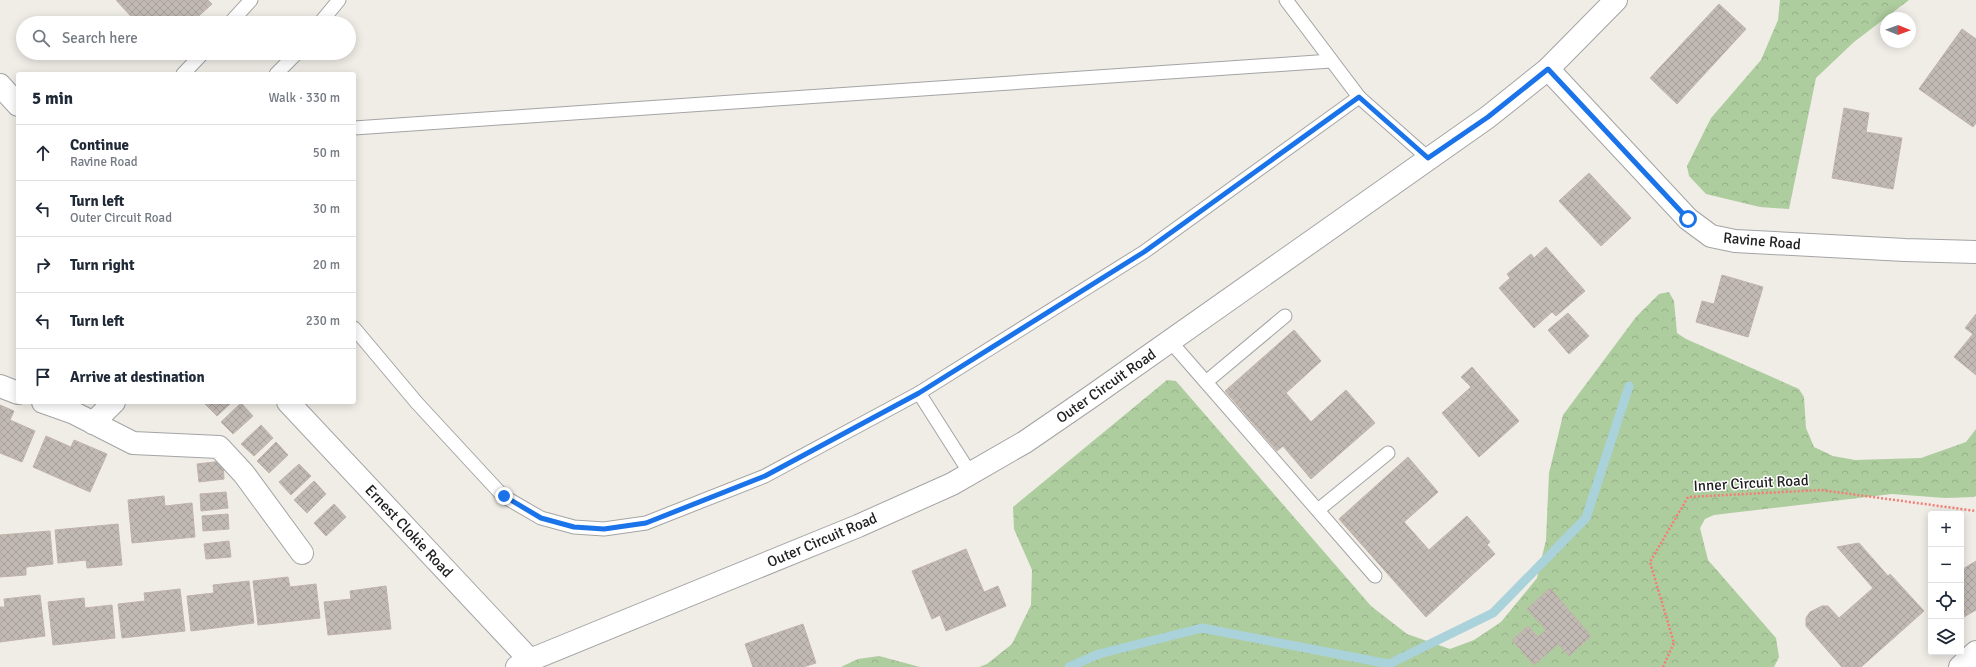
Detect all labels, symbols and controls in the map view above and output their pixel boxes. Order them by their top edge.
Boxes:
north arrow [1880,12,1916,48]
search box [16,16,356,60]
icon: search [30,27,52,49]
text: Search here [62,29,138,47]
text: 5 min [32,88,73,109]
text: Walk · 330 m [269,90,340,106]
text: Continue [70,136,129,154]
icon: ahead [32,142,54,164]
text: 50 m [313,145,340,161]
text: Ravine Road [70,154,138,170]
text: Turn left [70,192,124,210]
icon: left [32,198,54,220]
text: 30 m [313,201,340,217]
text: Outer Circuit Road [70,210,172,226]
route start [1679,210,1697,228]
street label: Ravine Road [1722,229,1802,253]
icon: right [32,254,54,276]
text: Turn right [70,256,135,274]
text: 20 m [313,257,340,273]
icon: left [32,310,54,332]
text: Turn left [70,312,124,330]
text: 230 m [306,313,340,329]
street label: Outer Circuit Road [1053,345,1159,427]
icon: arrive [32,366,54,388]
text: Arrive at destination [70,368,205,386]
street label: Inner Circuit Road [1693,471,1809,495]
street label: Ernest Clokie Road [361,481,457,581]
route end [495,487,513,505]
street label: Outer Circuit Road [764,509,880,571]
map controls [1928,511,1964,655]
button: + [1928,511,1964,547]
button: − [1928,547,1964,583]
button: locate [1928,583,1964,619]
button: layers [1928,619,1964,655]

